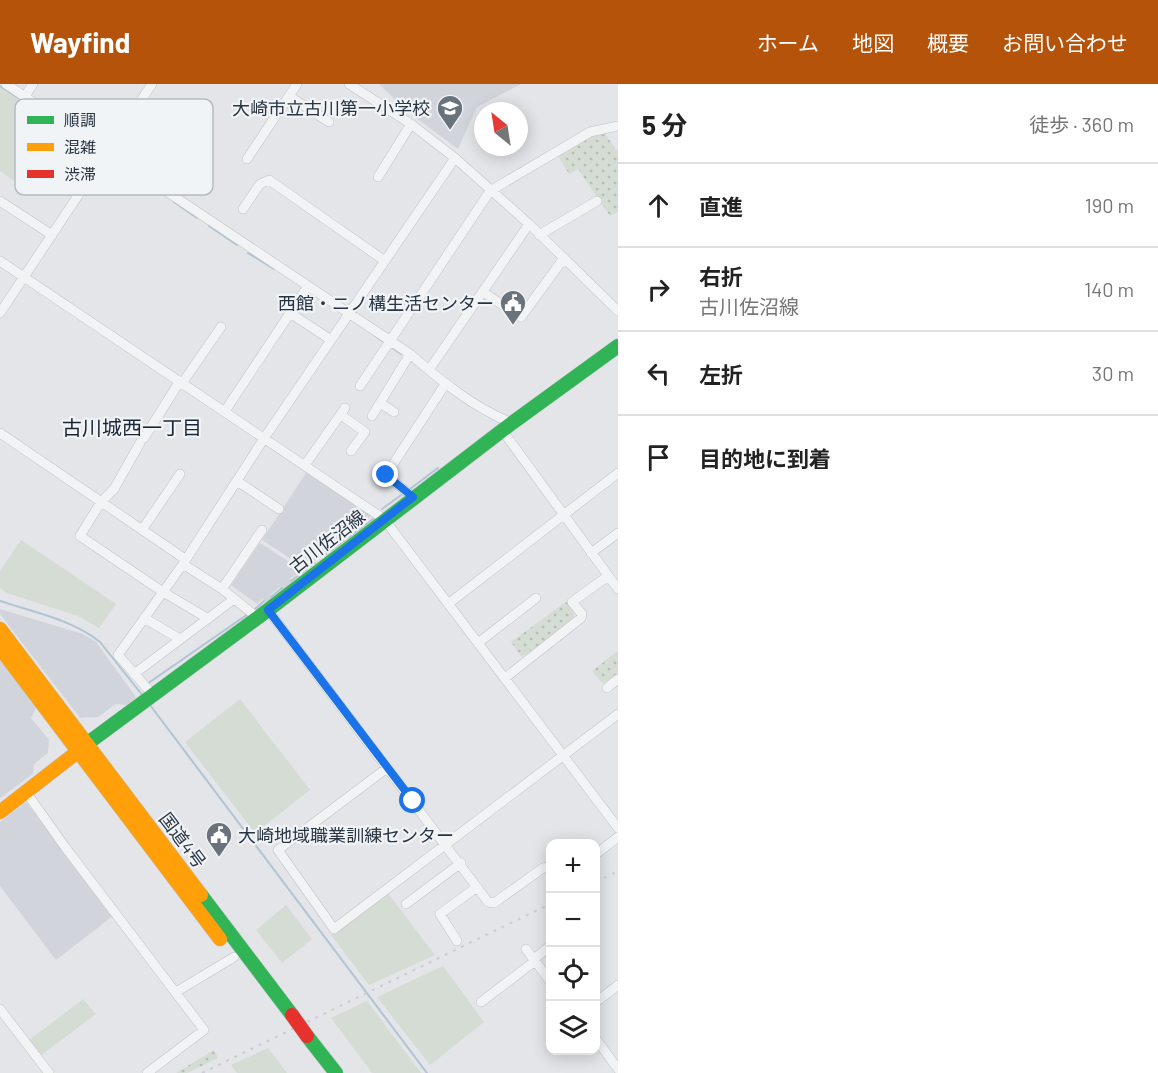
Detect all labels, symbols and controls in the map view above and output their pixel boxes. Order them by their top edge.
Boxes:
text: Wayfind [30,25,130,59]
text: ホーム [757,30,819,55]
text: 地図 [852,30,894,55]
text: 概要 [927,30,969,55]
text: お問い合わせ [1002,30,1128,55]
school or university icon: 大崎市立古川第一小学校 [435,93,465,131]
place label: 大崎市立古川第一小学校 [232,97,430,119]
legend [15,99,213,195]
north arrow [474,102,528,156]
text: 5 分 [642,109,687,140]
text: 順調 [64,110,96,129]
text: 徒歩 · 360 m [1029,112,1134,136]
text: 混雑 [64,137,96,156]
text: 渋滞 [64,164,96,183]
icon: ahead [642,189,675,222]
text: 直進 [699,193,743,219]
text: 190 m [1085,193,1134,217]
text: 右折 [699,263,743,289]
icon: right [642,273,675,306]
text: 140 m [1084,277,1134,301]
public building icon: 西館・ニノ構生活センター [498,288,528,326]
place label: 西館・ニノ構生活センター [278,292,494,314]
text: 古川佐沼線 [699,294,799,318]
icon: left [642,357,675,390]
text: 左折 [699,361,743,387]
text: 30 m [1092,361,1134,385]
district label: 古川城西一丁目 [62,415,202,439]
icon: arrive [642,441,675,474]
text: 目的地に到着 [699,445,831,471]
route end [372,461,398,487]
street label: 古川佐沼線 [285,505,369,577]
route start [399,787,425,813]
street label: 国道4号 [155,808,211,872]
public building icon: 大崎地域職業訓練センター [204,820,234,858]
place label: 大崎地域職業訓練センター [238,824,454,846]
map controls [546,839,600,1055]
button: + [546,839,600,893]
button: − [546,893,600,947]
button: locate [546,947,600,1001]
button: layers [546,1001,600,1055]

